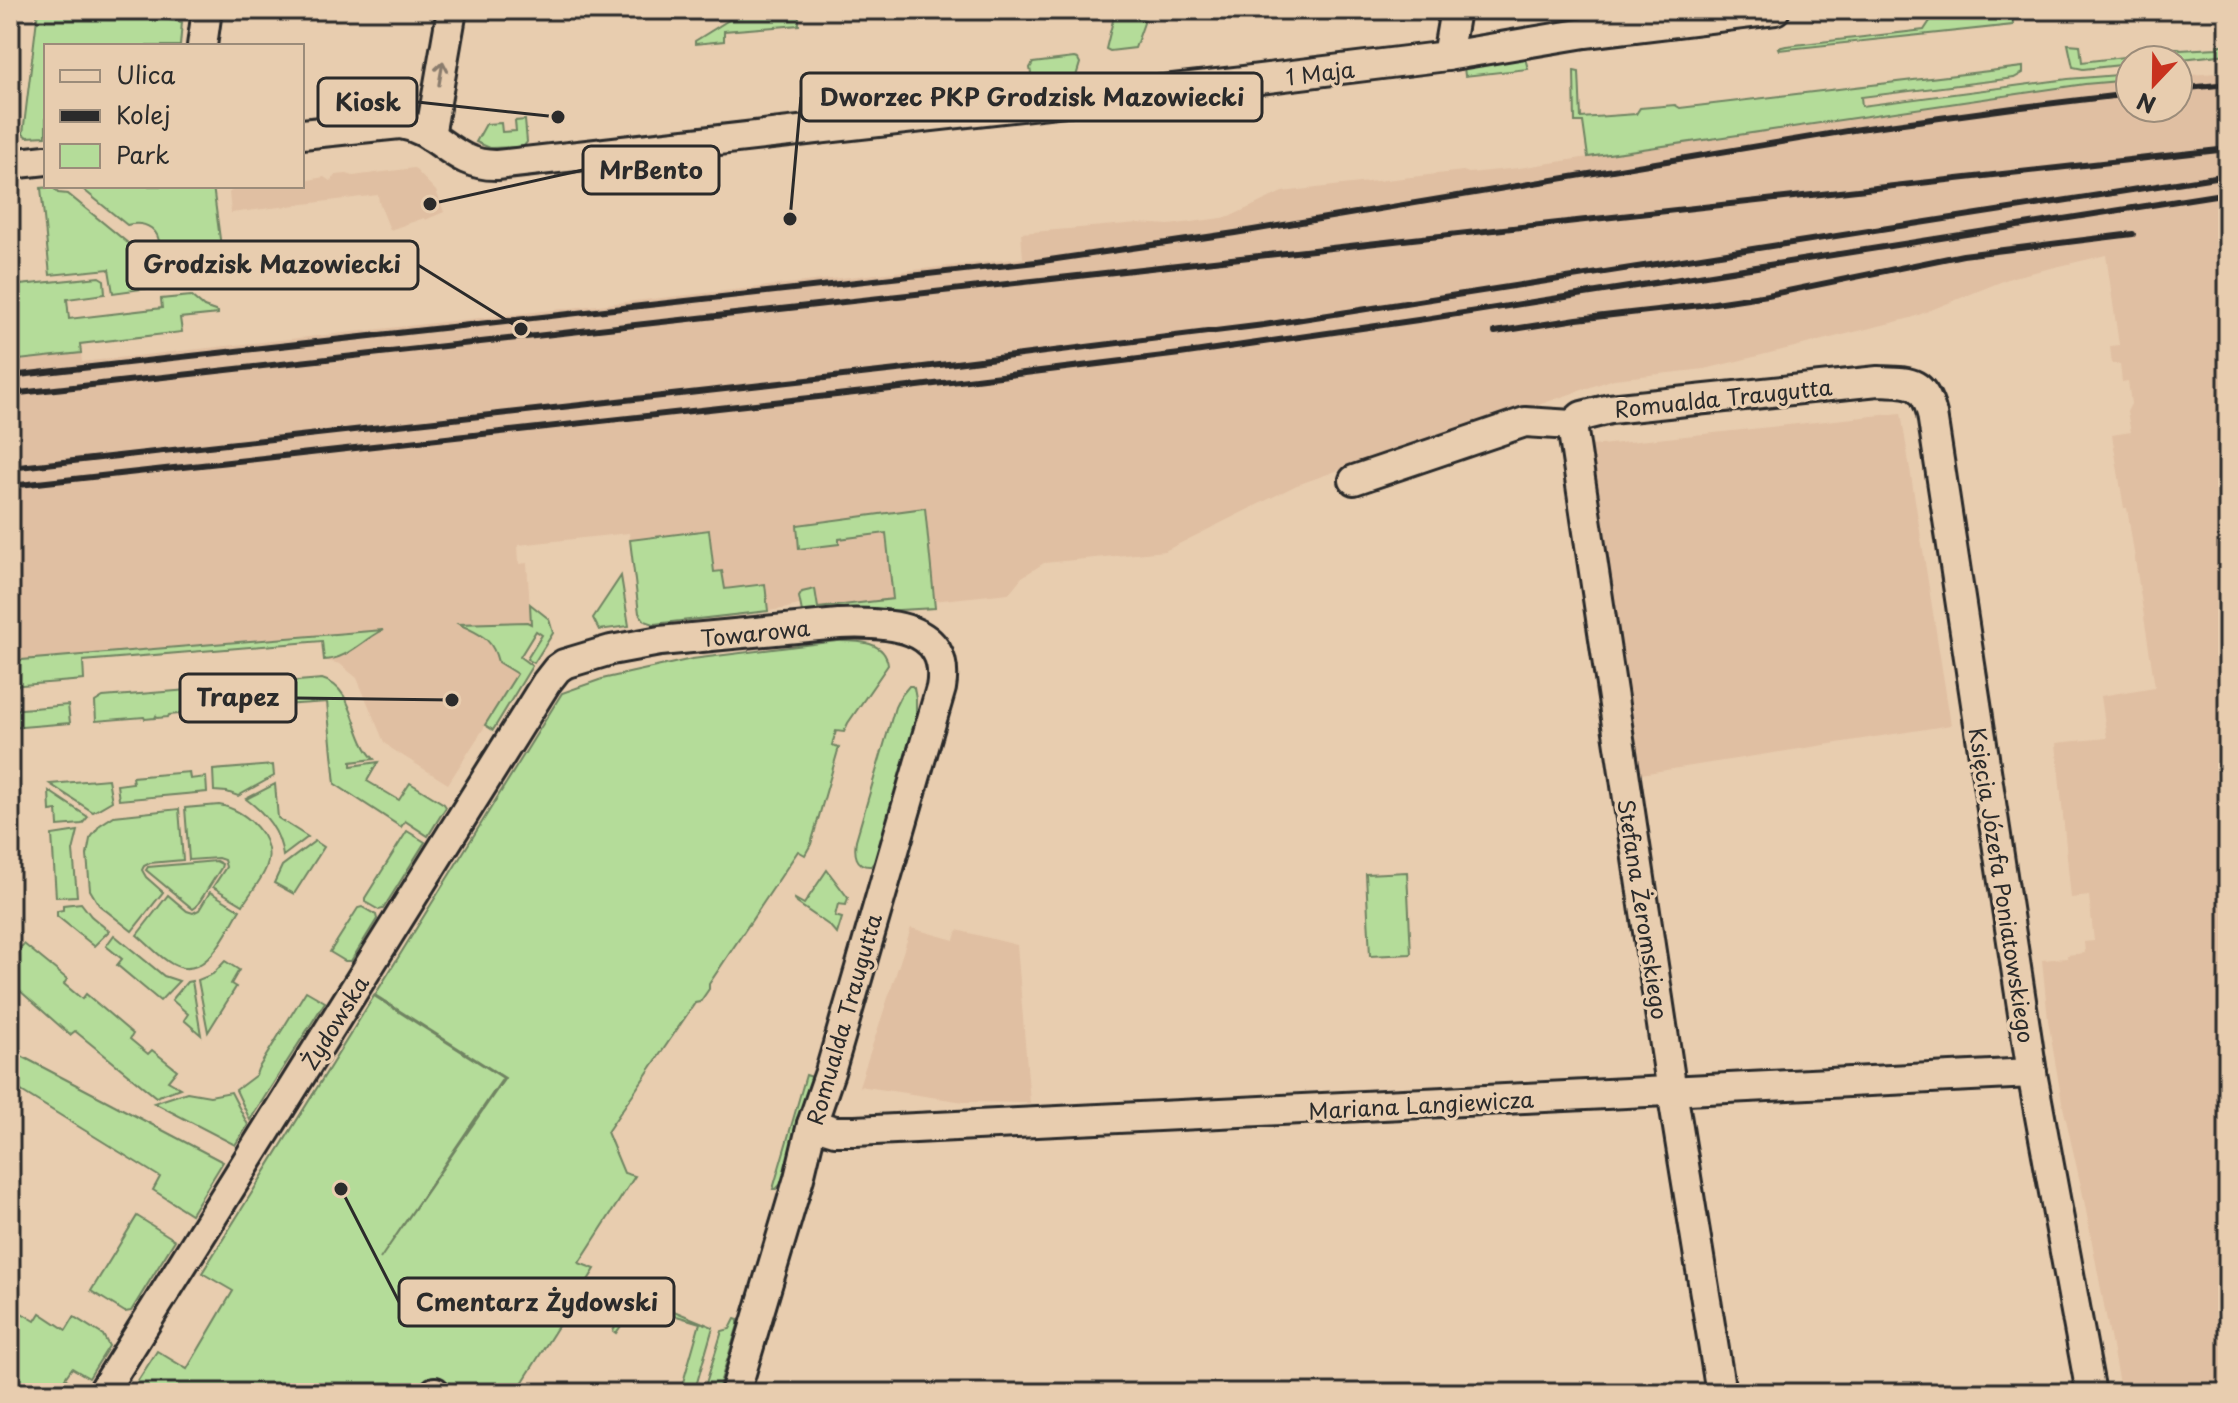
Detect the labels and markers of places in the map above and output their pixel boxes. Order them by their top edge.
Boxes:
callout: Dworzec PKP Grodzisk Mazowiecki [801,73,1262,121]
callout: Kiosk [318,78,417,126]
callout: MrBento [583,146,719,194]
callout: Grodzisk Mazowiecki [127,241,418,289]
callout: Trapez [180,674,296,722]
callout: Cmentarz Żydowski [399,1278,674,1326]

